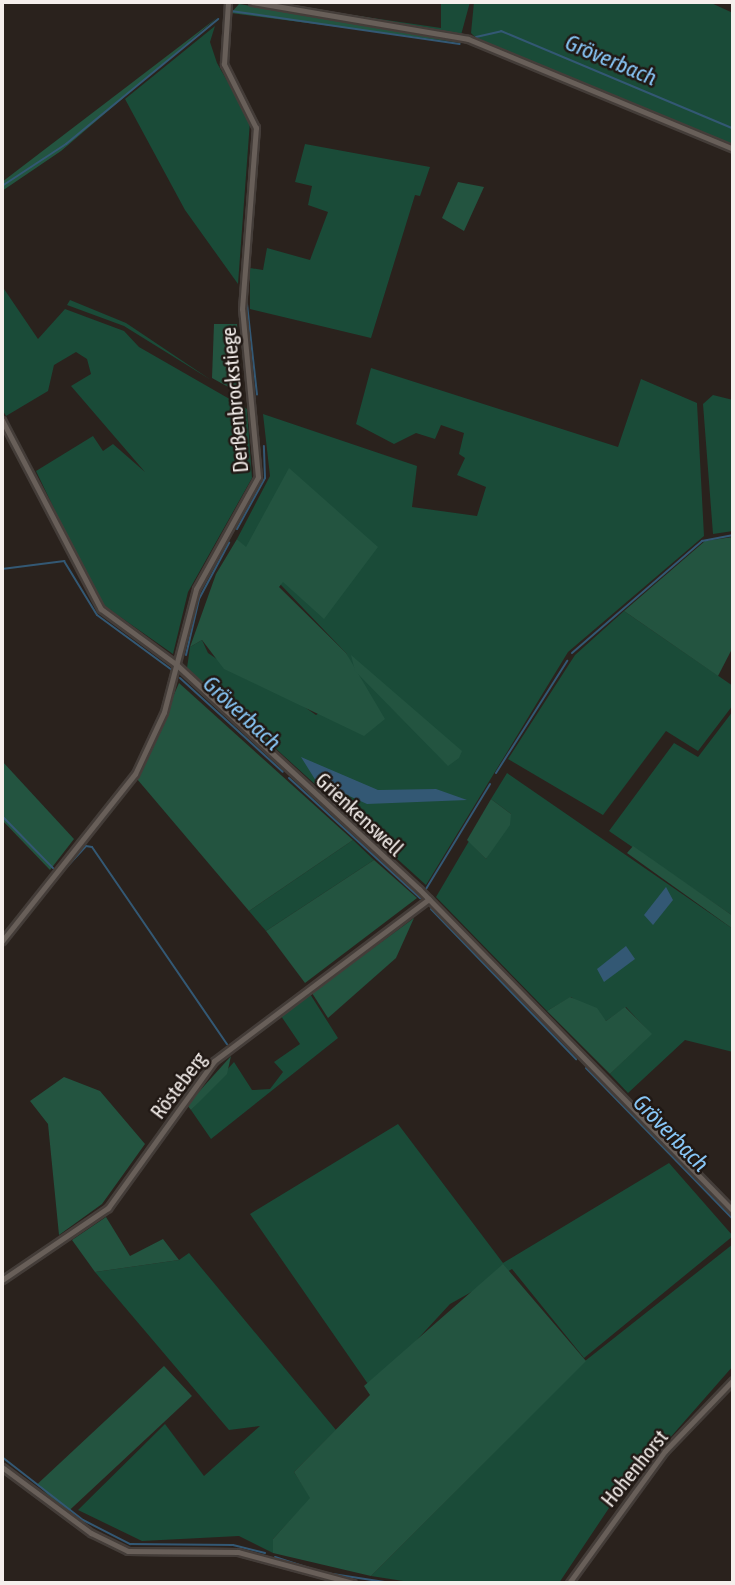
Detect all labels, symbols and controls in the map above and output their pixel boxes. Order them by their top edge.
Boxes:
water label: Gröverbach [561,28,661,92]
street label: Derßenbrockstiege [215,326,253,474]
water label: Gröverbach [197,670,287,756]
street label: Grienkenswell [311,767,409,861]
street label: Rösteberg [145,1047,211,1123]
water label: Gröverbach [628,1089,714,1177]
street label: Hohenhorst [595,1424,673,1512]

